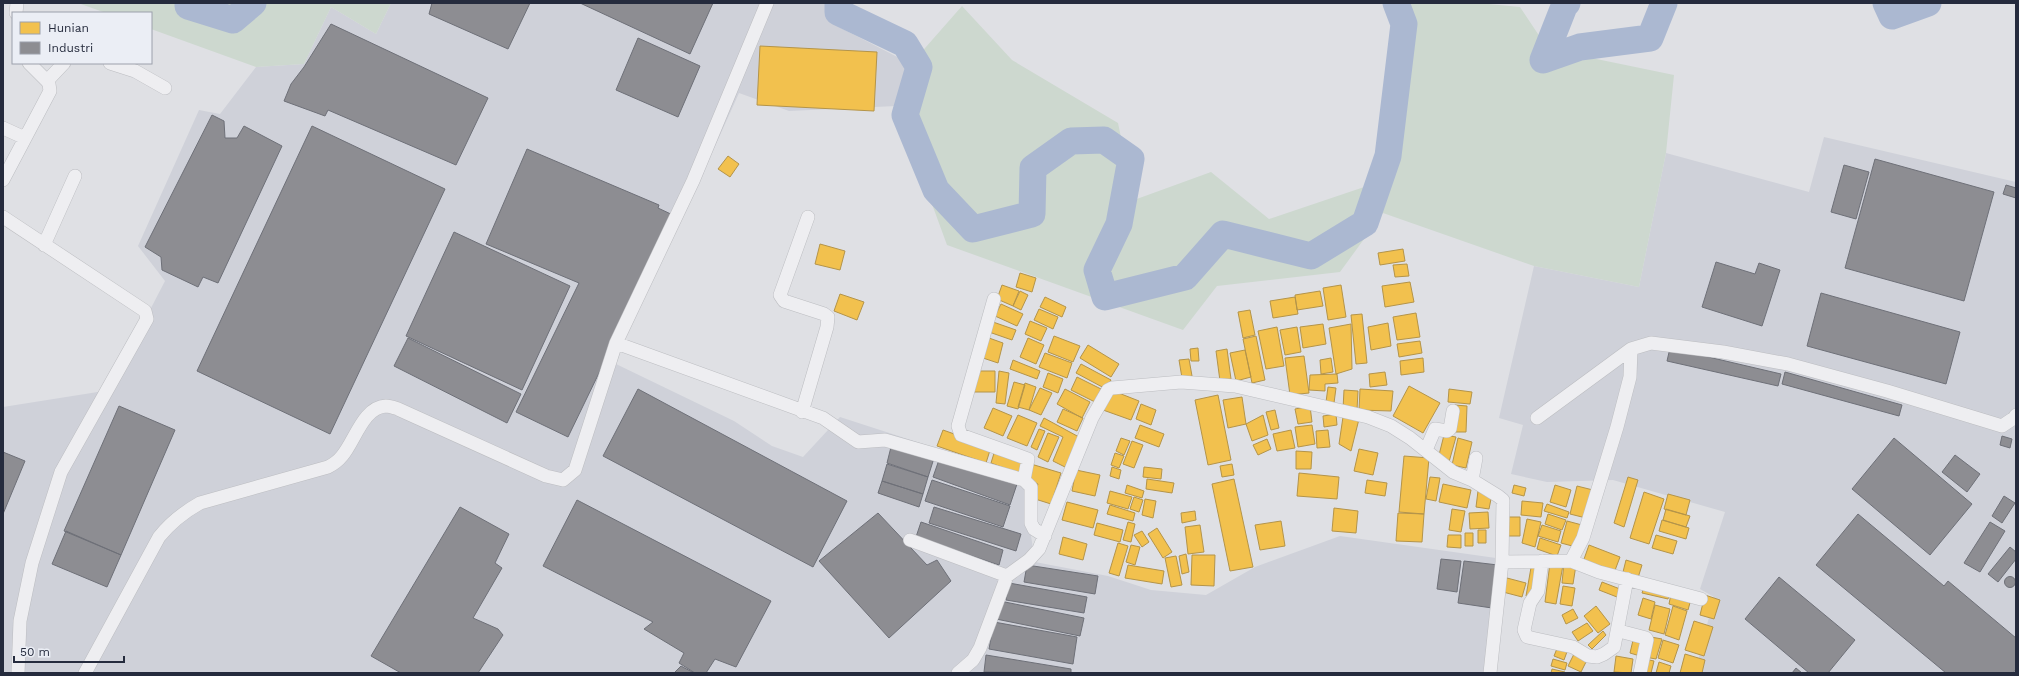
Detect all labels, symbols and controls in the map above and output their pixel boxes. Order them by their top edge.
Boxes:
legend [12,12,152,64]
text: Hunian [48,21,89,35]
text: Industri [48,41,93,55]
scale bar [14,638,124,664]
text: 50 m [20,645,50,659]

